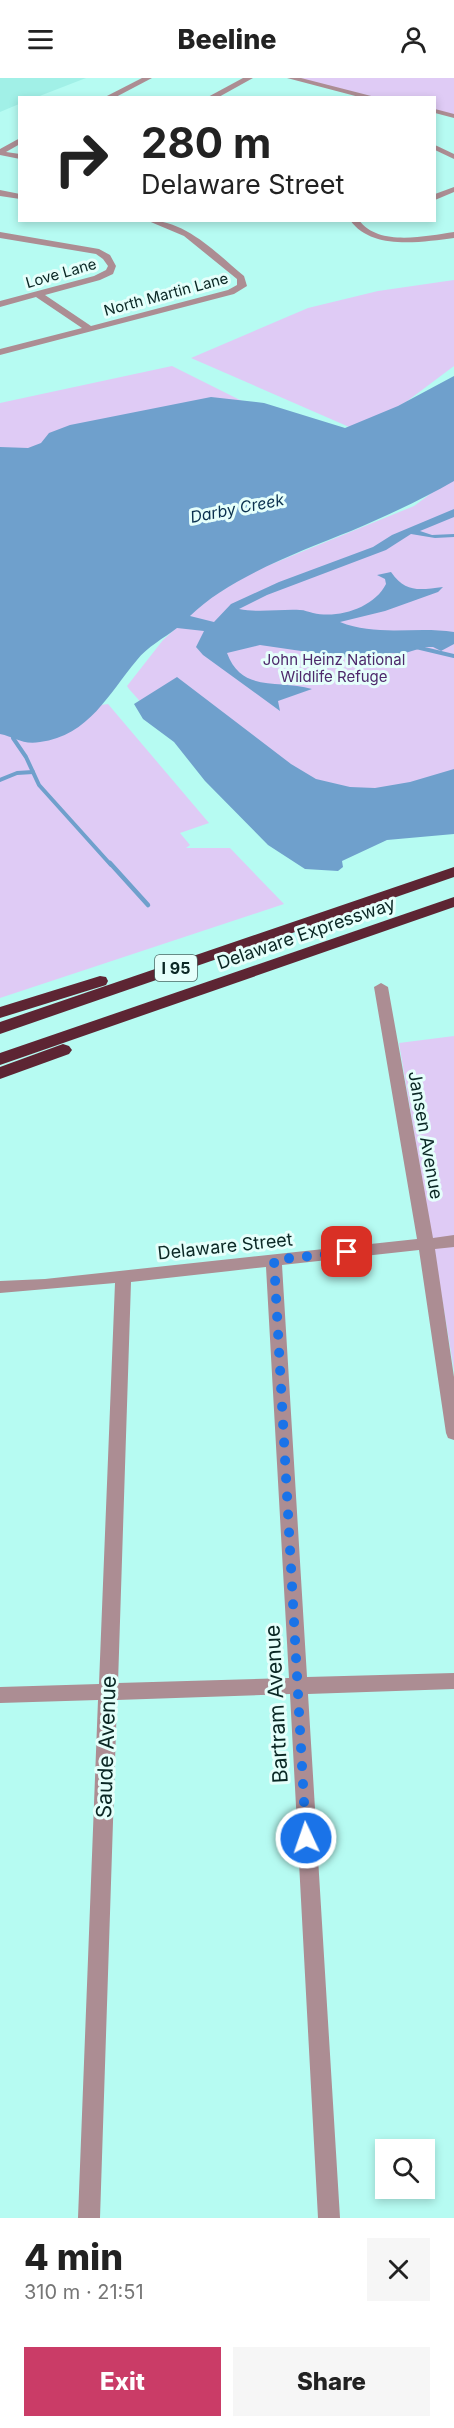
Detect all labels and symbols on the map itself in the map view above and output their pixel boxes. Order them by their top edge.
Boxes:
street label: Love Lane [23,254,99,292]
street label: North Martin Lane [102,268,230,320]
water label: Darby Creek [188,489,286,527]
park label: John Heinz National Wildlife Refuge [263,650,405,686]
street label: Delaware Expressway [214,893,398,973]
road number: I 95 [155,955,197,981]
street label: Jansen Avenue [404,1069,448,1201]
pin [321,1226,372,1277]
street label: Delaware Street [156,1228,294,1264]
street label: Bartram Avenue [259,1624,293,1784]
street label: Saude Avenue [91,1675,121,1819]
position arrow [274,1806,338,1870]

